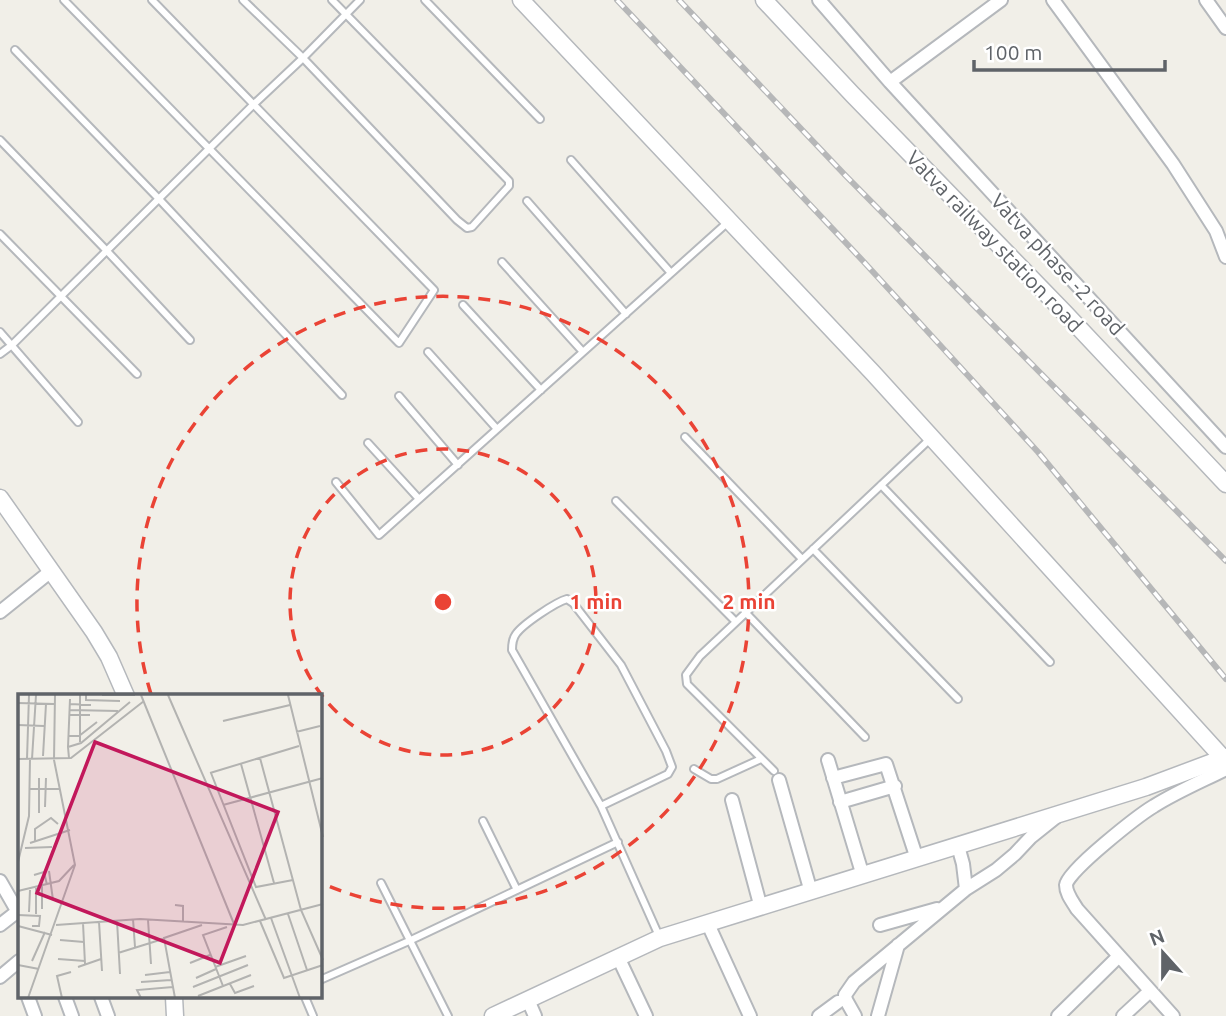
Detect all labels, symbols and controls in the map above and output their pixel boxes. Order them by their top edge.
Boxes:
scale bar [974,28,1165,72]
text: 100 m [984,40,1042,64]
street label: Vatva railway station road [902,145,1088,337]
street label: Vatva phase -2 road [986,188,1130,340]
text: 1 min [569,589,623,613]
text: 2 min [722,589,776,613]
centre of rings [431,590,455,614]
inset map [18,694,322,998]
north arrow [1128,918,1198,988]
text: N [1146,924,1167,950]

